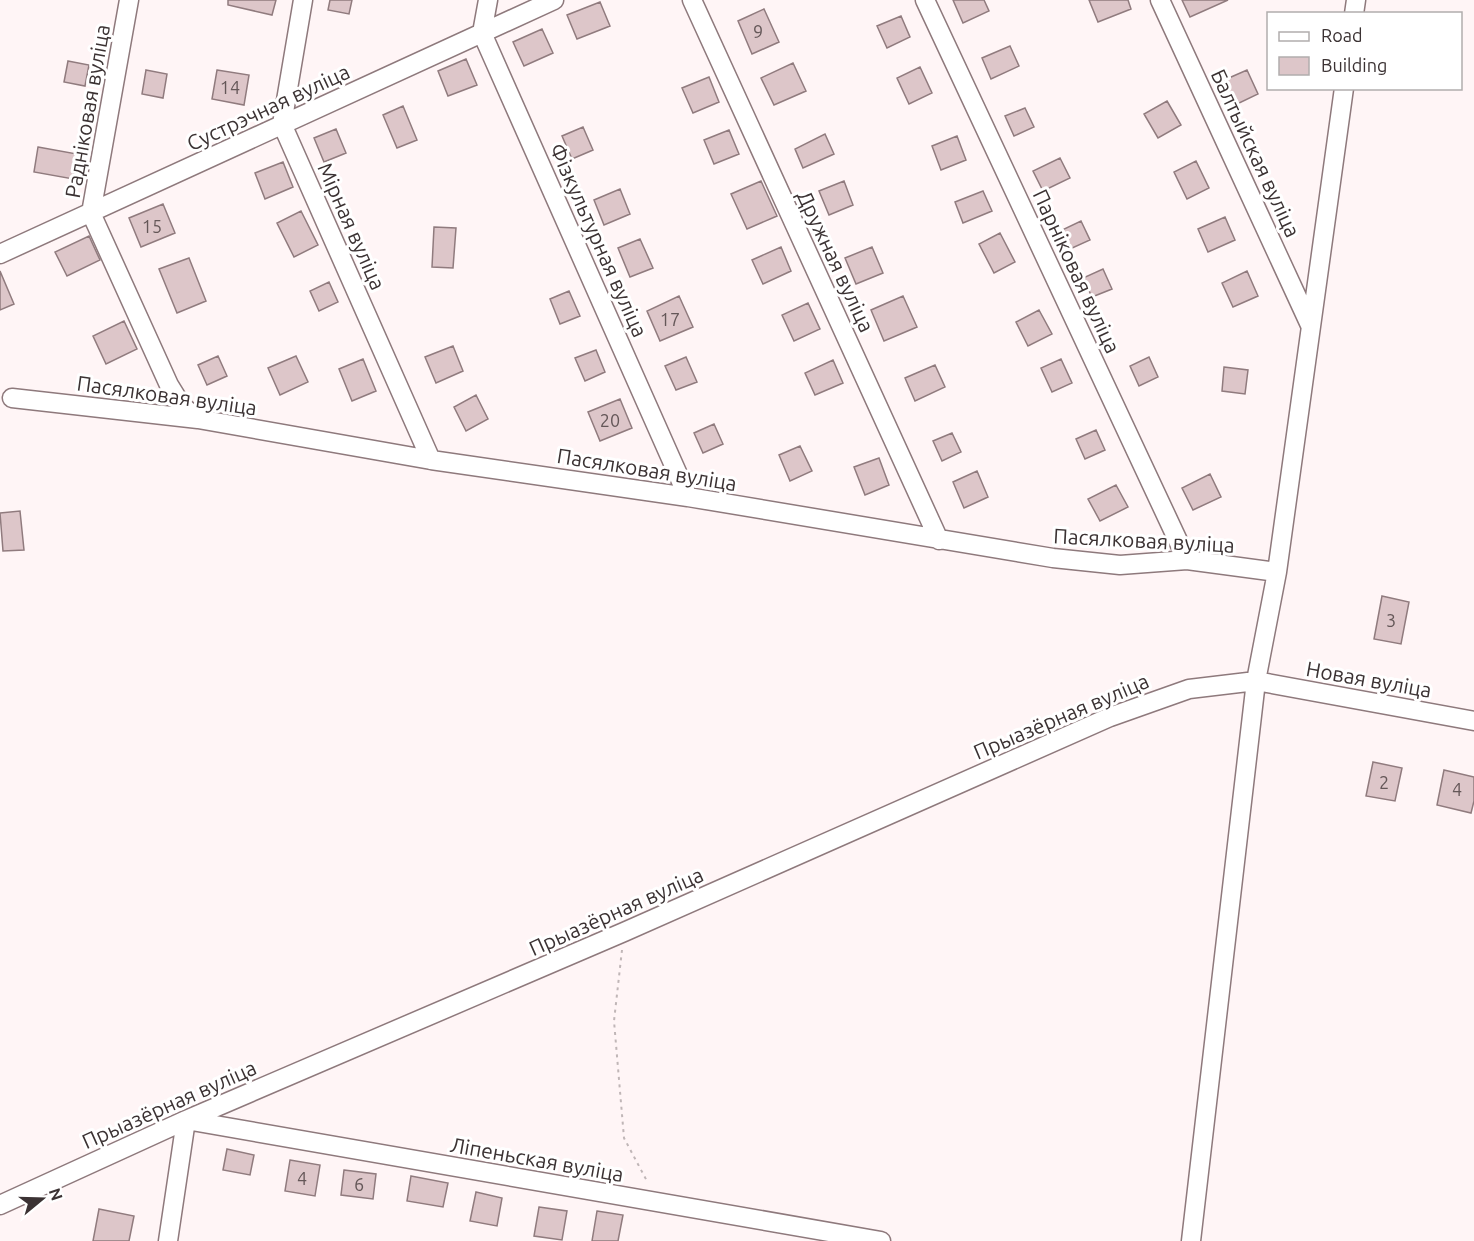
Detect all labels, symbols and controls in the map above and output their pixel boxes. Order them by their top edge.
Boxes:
legend [1267,12,1462,90]
house number: 9 [753,21,763,41]
street label: Радніковая вуліца [60,22,114,200]
text: Road [1321,25,1363,45]
text: Building [1321,55,1387,75]
street label: Сустрэчная вуліца [183,59,353,155]
street label: Балтыйская вуліца [1207,65,1305,241]
house number: 14 [220,77,240,97]
street label: Фізкультурная вуліца [545,139,653,341]
street label: Мірная вуліца [313,159,391,293]
street label: Парніковая вуліца [1029,185,1125,357]
street label: Дружная вуліца [793,186,879,336]
house number: 15 [142,216,162,236]
house number: 17 [660,309,680,329]
street label: Пасялковая вуліца [75,370,259,420]
house number: 20 [600,410,620,430]
street label: Пасялковая вуліца [555,443,739,495]
street label: Пасялковая вуліца [1053,523,1235,557]
house number: 3 [1386,610,1396,630]
street label: Новая вуліца [1304,656,1434,702]
street label: Прыазёрная вуліца [970,668,1152,764]
house number: 2 [1379,772,1389,792]
house number: 4 [1452,779,1462,799]
street label: Прыазёрная вуліца [525,862,707,960]
street label: Прыазёрная вуліца [78,1055,260,1153]
street label: Ліпеньская вуліца [448,1132,626,1186]
house number: 4 [297,1168,307,1188]
north arrow [12,1169,72,1229]
house number: 6 [354,1174,364,1194]
text: N [46,1186,67,1203]

